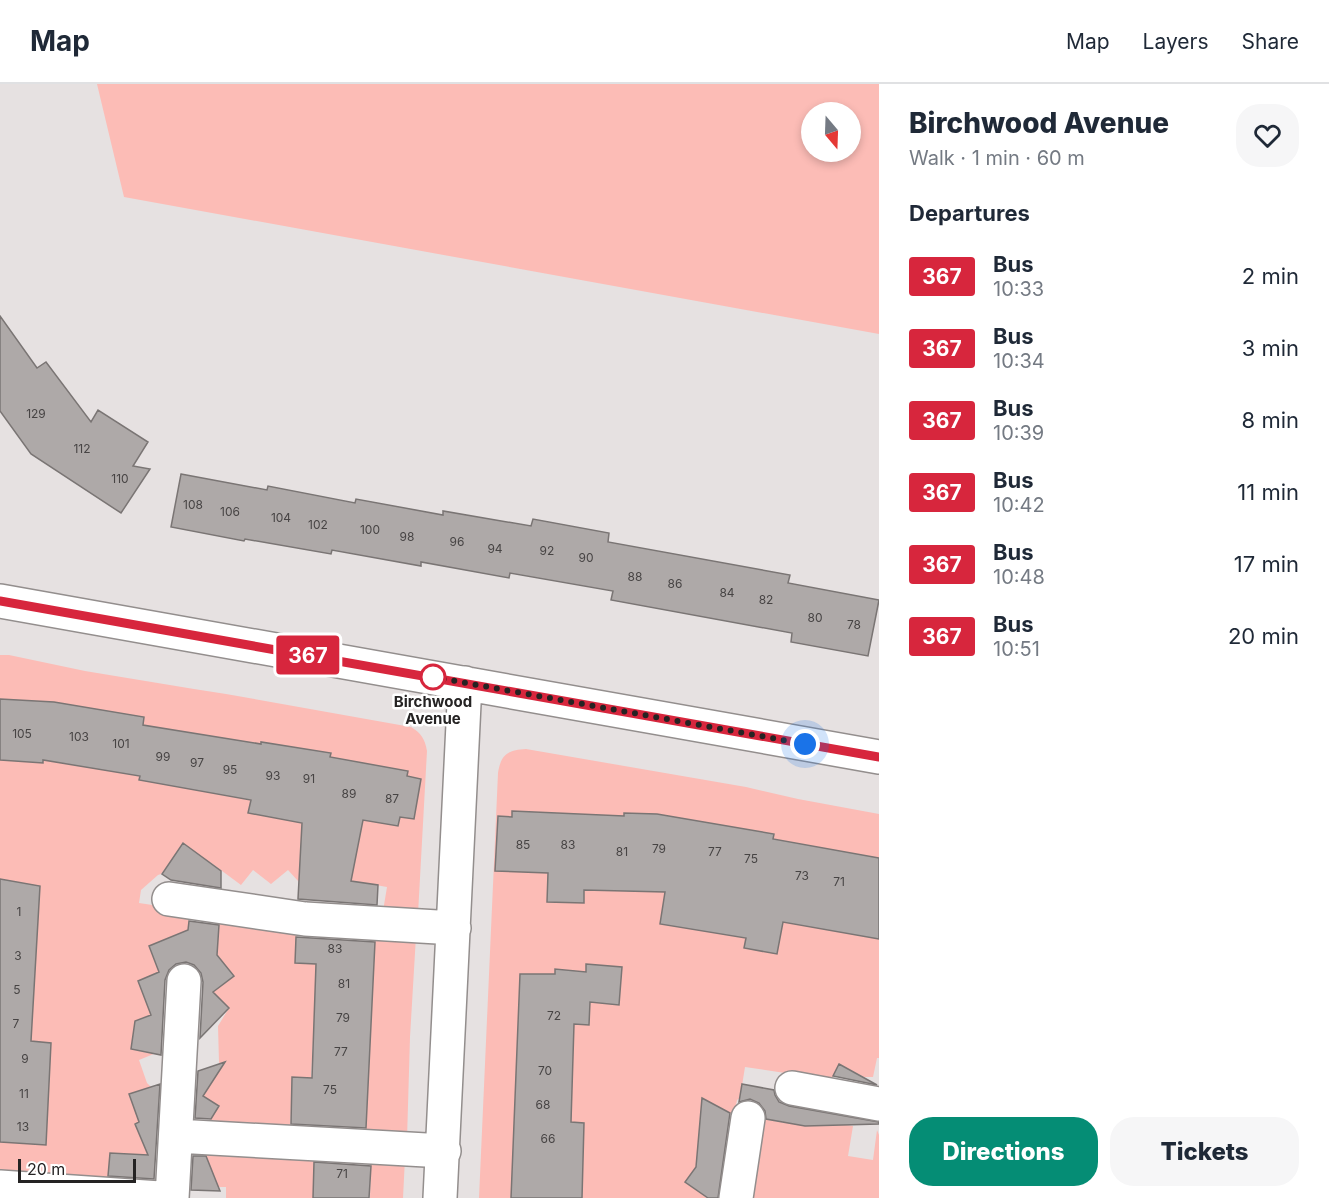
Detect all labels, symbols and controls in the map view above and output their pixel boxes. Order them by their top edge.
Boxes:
text: Map [30,24,90,58]
text: Map [1066,29,1110,54]
text: Layers [1143,29,1209,54]
text: Share [1242,29,1299,54]
north arrow [801,102,861,162]
map controls [801,102,861,162]
button: heart [1236,104,1299,167]
text: Birchwood Avenue [909,106,1169,140]
text: Walk · 1 min · 60 m [909,146,1085,170]
text: Departures [909,200,1030,226]
text: Bus [993,251,1034,277]
text: 2 min [1242,263,1299,289]
text: 367 [922,264,962,289]
text: 10:33 [993,277,1044,301]
text: Bus [993,323,1034,349]
text: 3 min [1242,335,1299,361]
text: 367 [922,336,962,361]
text: 10:34 [993,349,1045,373]
text: Bus [993,395,1034,421]
house number: 129 [26,406,46,421]
text: 8 min [1242,407,1299,433]
text: 367 [922,408,962,433]
text: 10:39 [993,421,1044,445]
house number: 112 [73,441,91,456]
text: Bus [993,467,1034,493]
house number: 110 [111,471,129,486]
text: 11 min [1237,479,1299,505]
text: 367 [922,480,962,505]
text: 10:42 [993,493,1045,517]
house number: 108 [183,497,203,512]
house number: 106 [220,504,240,519]
house number: 104 [271,510,291,525]
house number: 102 [308,517,328,532]
house number: 100 [360,522,380,537]
house number: 98 [400,529,414,544]
house number: 96 [450,534,464,549]
text: Bus [993,539,1034,565]
house number: 94 [487,541,503,556]
house number: 92 [540,543,554,558]
house number: 90 [578,550,594,565]
text: 17 min [1234,551,1299,577]
text: 367 [922,552,962,577]
text: 10:48 [993,565,1045,589]
house number: 88 [628,569,642,584]
house number: 86 [668,576,682,591]
house number: 84 [719,585,735,600]
house number: 82 [759,592,773,607]
house number: 80 [808,610,823,625]
text: Bus [993,611,1034,637]
house number: 78 [847,617,861,632]
text: 20 min [1228,623,1299,649]
text: 367 [922,624,962,649]
line badge: 367 [274,636,342,674]
text: 10:51 [993,637,1040,661]
text: 367 [288,643,328,668]
marker: Birchwood Avenue [420,664,446,690]
place label: Birchwood Avenue [394,692,472,728]
house number: 105 [12,726,32,741]
house number: 103 [69,729,89,744]
your location [790,729,820,759]
house number: 101 [112,736,130,751]
house number: 99 [156,749,170,764]
house number: 97 [190,755,204,770]
house number: 95 [223,762,237,777]
house number: 93 [266,768,280,783]
house number: 91 [303,771,315,786]
house number: 89 [342,786,356,801]
house number: 87 [385,791,399,806]
house number: 85 [516,837,530,852]
house number: 83 [561,837,575,852]
house number: 79 [652,841,666,856]
house number: 81 [616,844,628,859]
house number: 77 [708,844,722,859]
house number: 75 [744,851,758,866]
house number: 73 [795,868,809,883]
house number: 71 [833,874,845,889]
house number: 1 [17,904,21,919]
house number: 83 [328,941,342,956]
house number: 3 [14,948,22,963]
house number: 81 [338,976,350,991]
house number: 5 [13,982,21,997]
house number: 72 [547,1008,561,1023]
house number: 79 [336,1010,350,1025]
house number: 7 [13,1016,20,1031]
house number: 77 [334,1044,348,1059]
house number: 9 [21,1051,29,1066]
house number: 70 [538,1063,552,1078]
house number: 75 [323,1082,337,1097]
house number: 11 [19,1086,29,1101]
house number: 68 [536,1097,550,1112]
button: Directions [909,1117,1098,1186]
button: Tickets [1110,1117,1299,1186]
house number: 13 [17,1119,29,1134]
house number: 66 [541,1131,555,1146]
scale bar [18,1156,136,1184]
text: 20 m [27,1159,65,1179]
house number: 71 [336,1166,348,1181]

